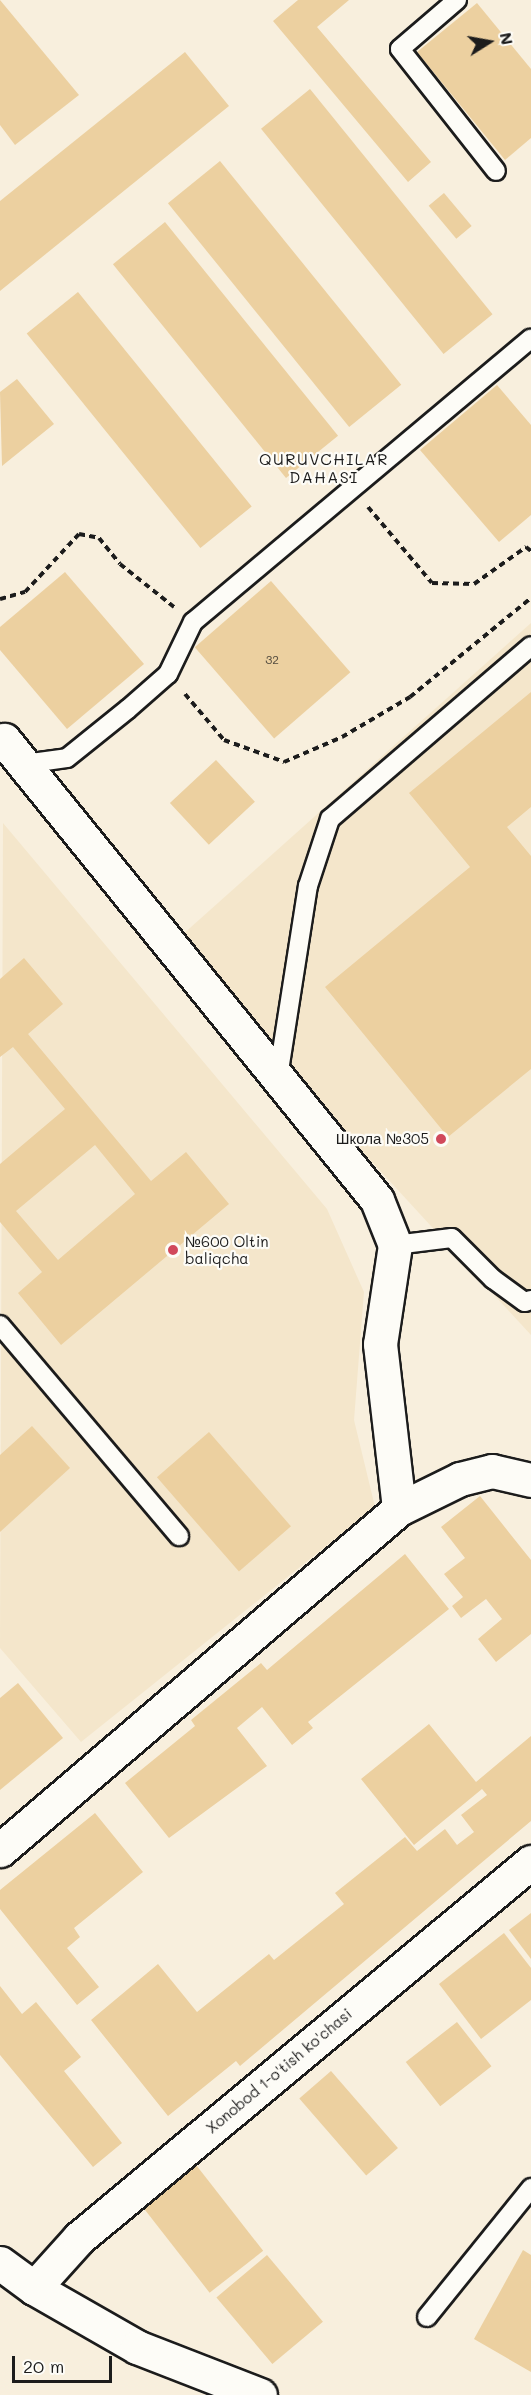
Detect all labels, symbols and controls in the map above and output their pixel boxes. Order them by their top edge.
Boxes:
north arrow [459,12,519,72]
text: N [496,31,519,46]
district label: QURUVCHILAR DAHASI [259,449,389,487]
house number: 32 [265,653,279,667]
place label: Школа №305 [336,1130,429,1148]
marker: Школа №305 [434,1132,448,1146]
place label: №600 Oltin baliqcha [185,1232,269,1267]
marker: №600 Oltin baliqcha [166,1243,180,1257]
street label: Xonobod 1-o'tish ko'chasi [203,2005,355,2137]
scale bar [15,2344,116,2382]
text: 20 m [23,2354,64,2378]

